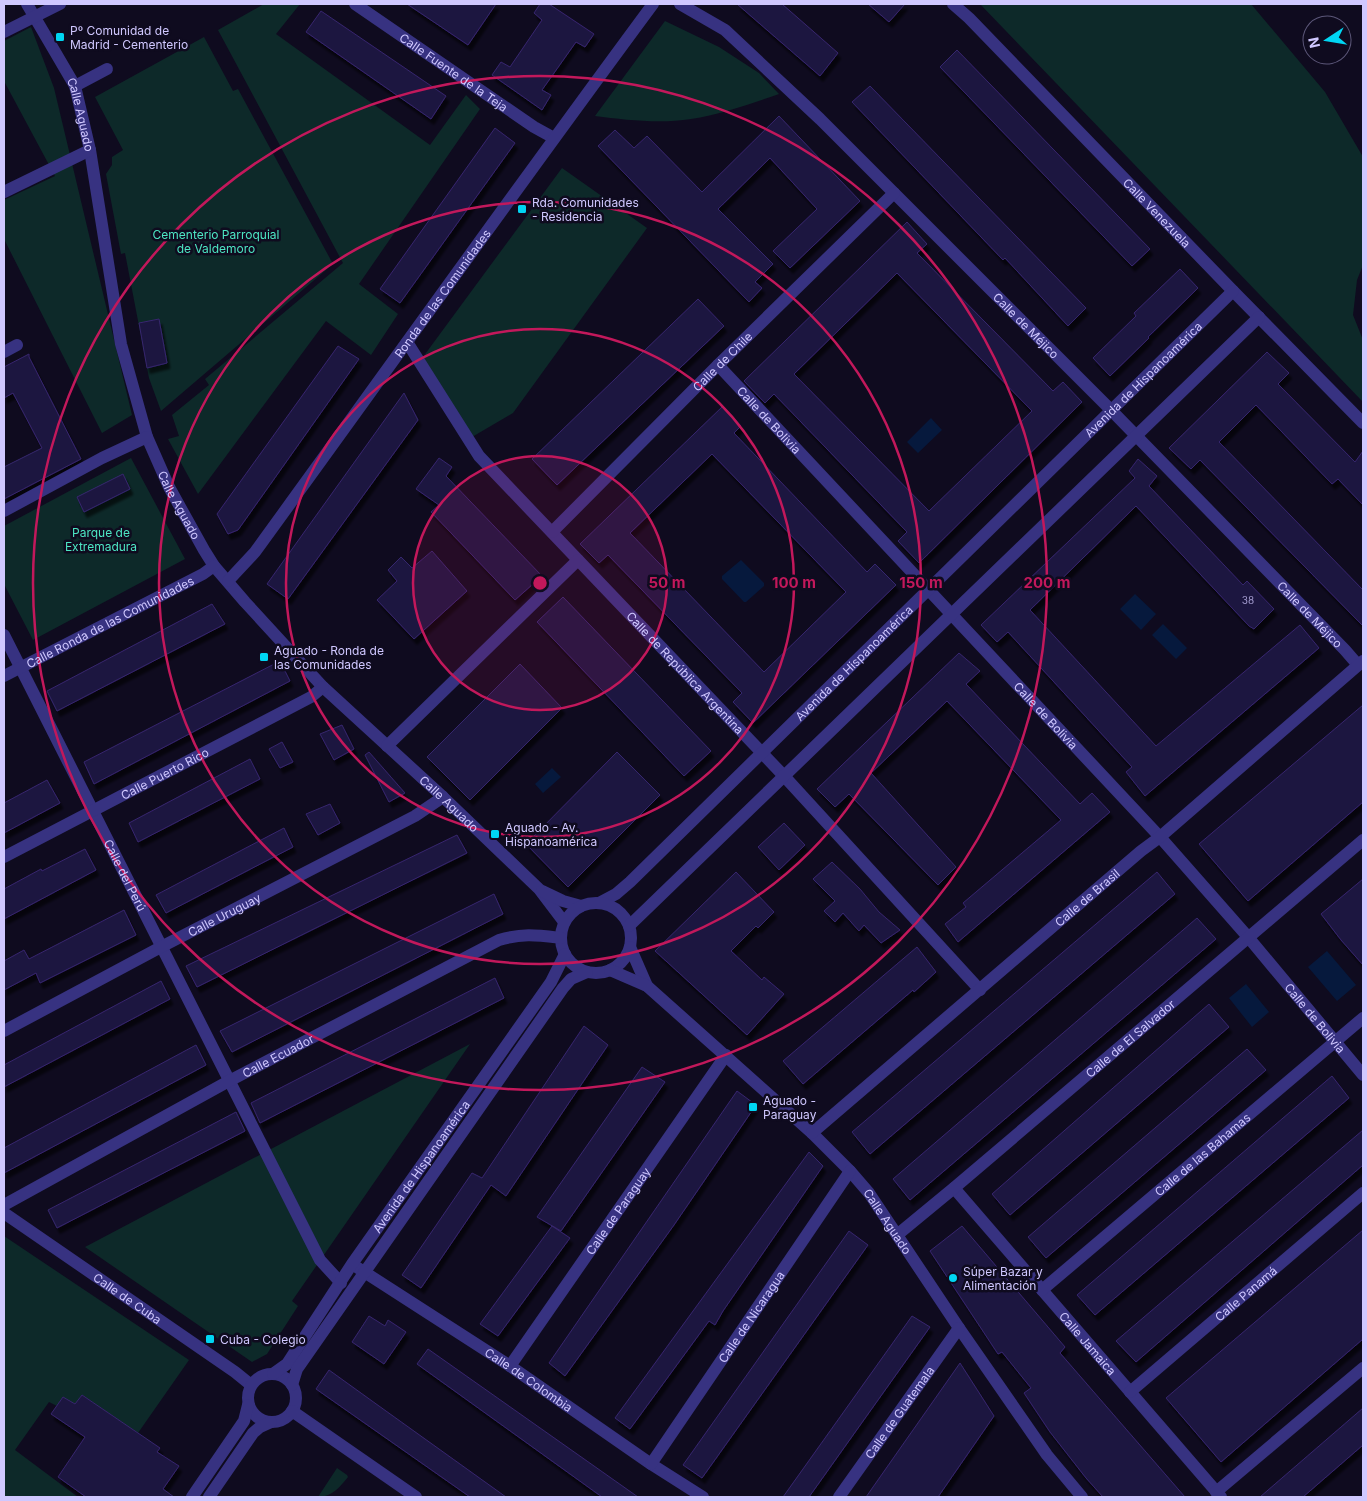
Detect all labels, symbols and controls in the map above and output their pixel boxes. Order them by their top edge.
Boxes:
north arrow [1302,15,1352,65]
place label: Pº Comunidad de Madrid - Cementerio [70,23,188,52]
street label: Calle Fuente de la Teja [397,30,511,114]
marker: Pº Comunidad de Madrid - Cementerio [54,31,66,43]
text: N [1304,36,1323,50]
street label: Calle Aguado [64,75,98,153]
street label: Calle Venezuela [1120,175,1194,250]
place label: Rda. Comunidades - Residencia [532,195,639,224]
marker: Rda. Comunidades - Residencia [516,203,528,215]
street label: Ronda de las Comunidades [391,226,494,360]
park label: Cementerio Parroquial de Valdemoro [153,227,279,256]
street label: Calle de Méjico [990,289,1062,361]
street label: Avenida de Hispanoamérica [1081,318,1205,440]
street label: Calle de Chile [689,328,755,394]
street label: Calle de Bolivia [734,383,804,457]
street label: Calle Aguado [155,468,204,542]
park label: Parque de Extremadura [65,525,137,554]
street label: Calle Ronda de las Comunidades [23,573,196,671]
text: 50 m [649,573,685,592]
text: 100 m [772,573,816,592]
text: 150 m [899,573,943,592]
text: 200 m [1024,573,1070,592]
centre of rings [531,574,549,592]
street label: Calle de Méjico [1274,578,1346,651]
house number: 38 [1242,594,1254,606]
street label: Avenida de Hispanoamérica [792,602,916,724]
street label: Calle de República Argentina [624,608,747,737]
place label: Aguado - Ronda de las Comunidades [274,643,384,672]
marker: Aguado - Ronda de las Comunidades [258,651,270,663]
street label: Calle de Bolivia [1011,679,1081,752]
street label: Calle Puerto Rico [118,744,211,802]
street label: Calle Aguado [417,772,482,835]
place label: Aguado - Av. Hispanoamérica [505,820,597,849]
marker: Aguado - Av. Hispanoamérica [489,828,501,840]
street label: Calle del Perú [101,837,150,914]
street label: Calle de Brasil [1051,865,1122,929]
street label: Calle Uruguay [185,889,263,939]
street label: Calle de Bolivia [1282,980,1349,1056]
street label: Calle de El Salvador [1082,996,1178,1081]
street label: Calle Ecuador [239,1030,317,1080]
place label: Aguado - Paraguay [763,1093,817,1122]
street label: Avenida de Hispanoamérica [369,1097,473,1235]
marker: Aguado - Paraguay [747,1101,759,1113]
street label: Calle de las Bahamas [1151,1109,1253,1199]
street label: Calle de Paraguay [582,1164,653,1257]
street label: Calle Aguado [861,1186,915,1257]
street label: Calle Panamá [1211,1263,1280,1324]
place label: Súper Bazar y Alimentación [963,1264,1043,1293]
street label: Calle de Nicaragua [715,1268,787,1365]
street label: Calle de Cuba [91,1269,165,1327]
marker: Súper Bazar y Alimentación [947,1272,959,1284]
street label: Calle Jamaica [1056,1308,1120,1378]
place label: Cuba - Colegio [220,1332,306,1347]
marker: Cuba - Colegio [204,1333,216,1345]
street label: Calle de Colombia [482,1344,576,1415]
street label: Calle de Guatemala [861,1363,937,1461]

